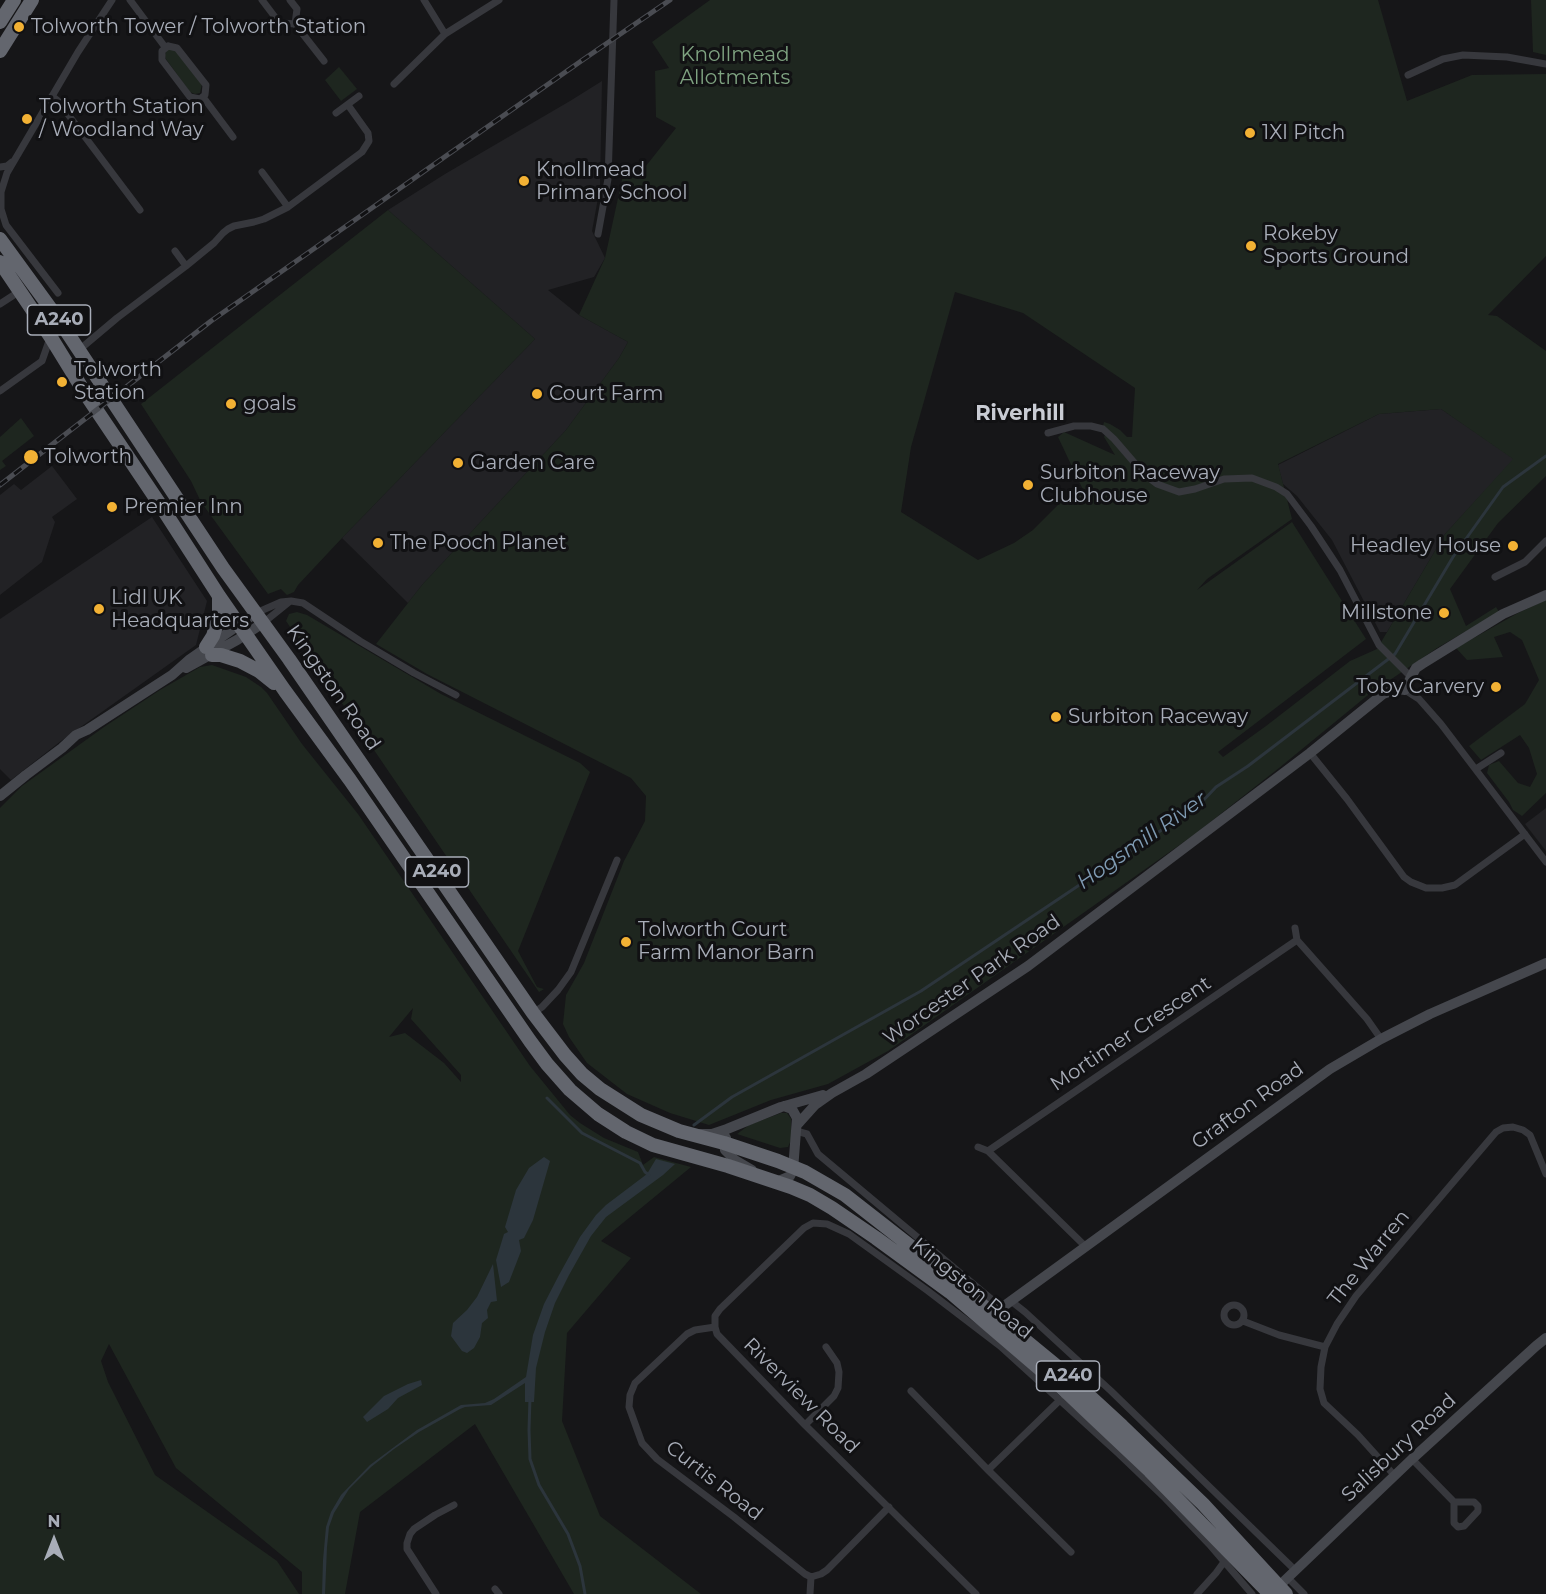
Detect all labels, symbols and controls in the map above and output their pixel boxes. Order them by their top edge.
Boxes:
place label: Tolworth Tower / Tolworth Station [31,15,366,39]
marker: Tolworth Tower / Tolworth Station [12,20,26,34]
park label: Knollmead Allotments [680,43,790,90]
place label: Tolworth Station / Woodland Way [39,95,204,142]
marker: Tolworth Station / Woodland Way [20,112,34,126]
place label: 1XI Pitch [1262,121,1345,145]
marker: 1XI Pitch [1243,126,1257,140]
place label: Knollmead Primary School [536,158,688,205]
marker: Knollmead Primary School [517,174,531,188]
place label: Rokeby Sports Ground [1263,222,1409,269]
marker: Rokeby Sports Ground [1244,239,1258,253]
road number: A240 [28,305,90,335]
place label: Tolworth Station [74,358,162,405]
marker: Tolworth Station [55,375,69,389]
place label: Court Farm [549,382,664,406]
marker: Court Farm [530,387,544,401]
place label: goals [243,392,296,416]
marker: goals [224,397,238,411]
district label: Riverhill [975,401,1065,427]
place label: Tolworth [44,445,132,469]
marker: Tolworth [22,448,40,466]
place label: Garden Care [470,451,595,475]
marker: Garden Care [451,456,465,470]
place label: Surbiton Raceway Clubhouse [1040,461,1220,508]
marker: Surbiton Raceway Clubhouse [1021,478,1035,492]
place label: Premier Inn [124,495,243,519]
marker: Premier Inn [105,500,119,514]
place label: The Pooch Planet [390,531,567,555]
place label: Headley House [1350,534,1501,558]
marker: The Pooch Planet [371,536,385,550]
marker: Headley House [1506,539,1520,553]
place label: Lidl UK Headquarters [111,586,249,633]
place label: Millstone [1341,601,1432,625]
marker: Lidl UK Headquarters [92,602,106,616]
marker: Millstone [1437,606,1451,620]
street label: Kingston Road [281,621,385,755]
place label: Toby Carvery [1356,675,1484,699]
marker: Toby Carvery [1489,680,1503,694]
place label: Surbiton Raceway [1068,705,1248,729]
marker: Surbiton Raceway [1049,710,1063,724]
water label: Hogsmill River [1072,787,1212,895]
road number: A240 [406,857,468,887]
street label: Worcester Park Road [879,910,1065,1050]
place label: Tolworth Court Farm Manor Barn [638,918,815,965]
marker: Tolworth Court Farm Manor Barn [619,935,633,949]
street label: Mortimer Crescent [1046,971,1216,1097]
street label: Grafton Road [1187,1057,1309,1155]
street label: The Warren [1323,1205,1415,1311]
street label: Kingston Road [907,1233,1037,1345]
street label: Riverview Road [738,1333,864,1459]
road number: A240 [1036,1361,1100,1391]
street label: Salisbury Road [1337,1389,1461,1507]
street label: Curtis Road [661,1436,767,1526]
north arrow [24,1510,84,1570]
text: N [48,1512,60,1531]

